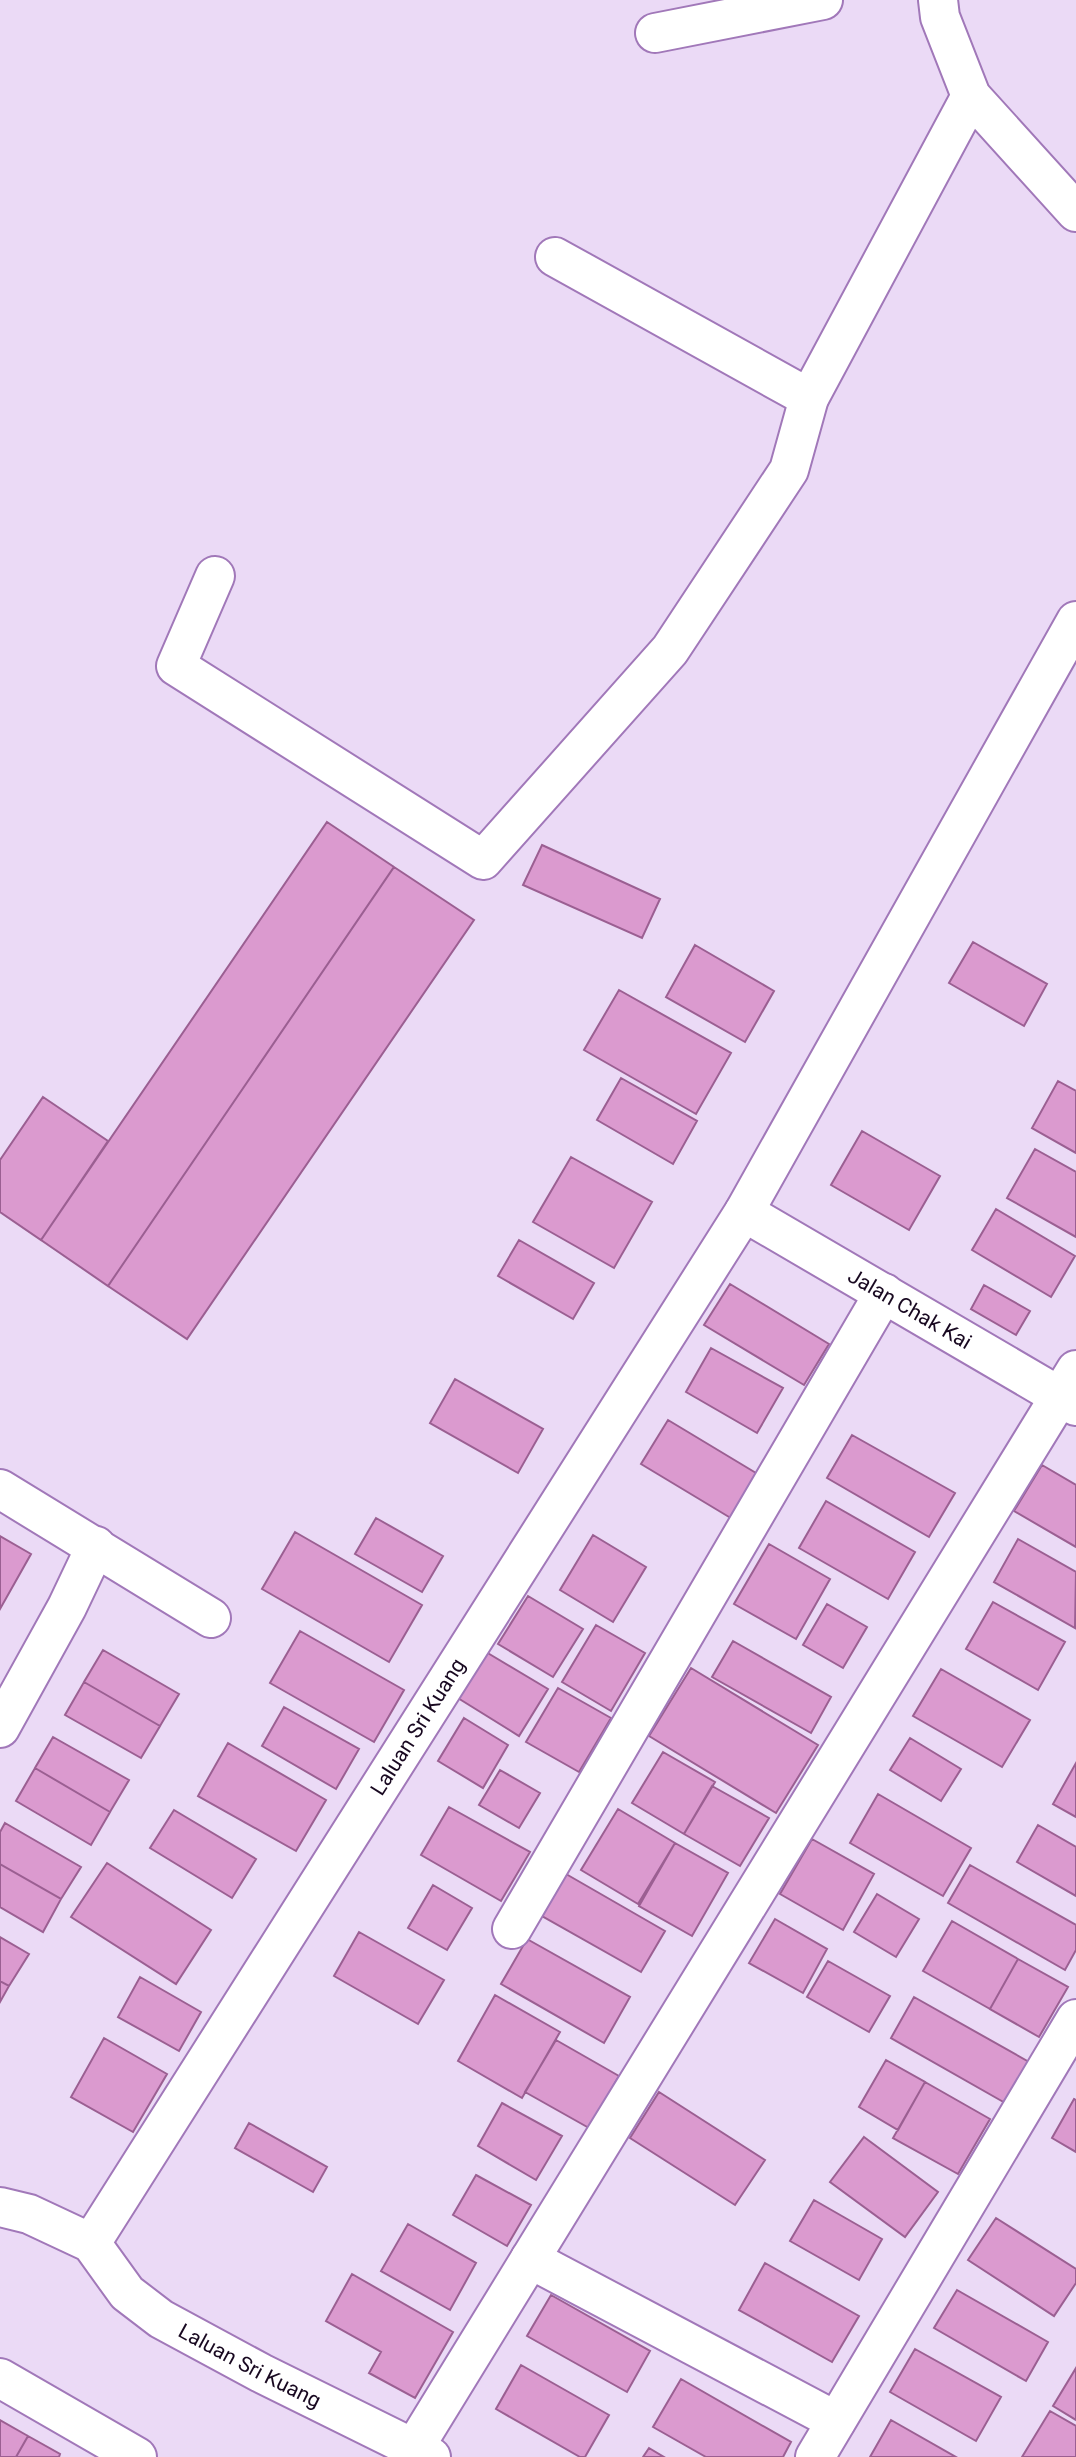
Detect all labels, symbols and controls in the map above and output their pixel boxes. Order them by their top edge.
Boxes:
street label: Jalan Chak Kai [844,1264,976,1354]
street label: Laluan Sri Kuang [366,1654,470,1800]
street label: Laluan Sri Kuang [174,2319,325,2413]

